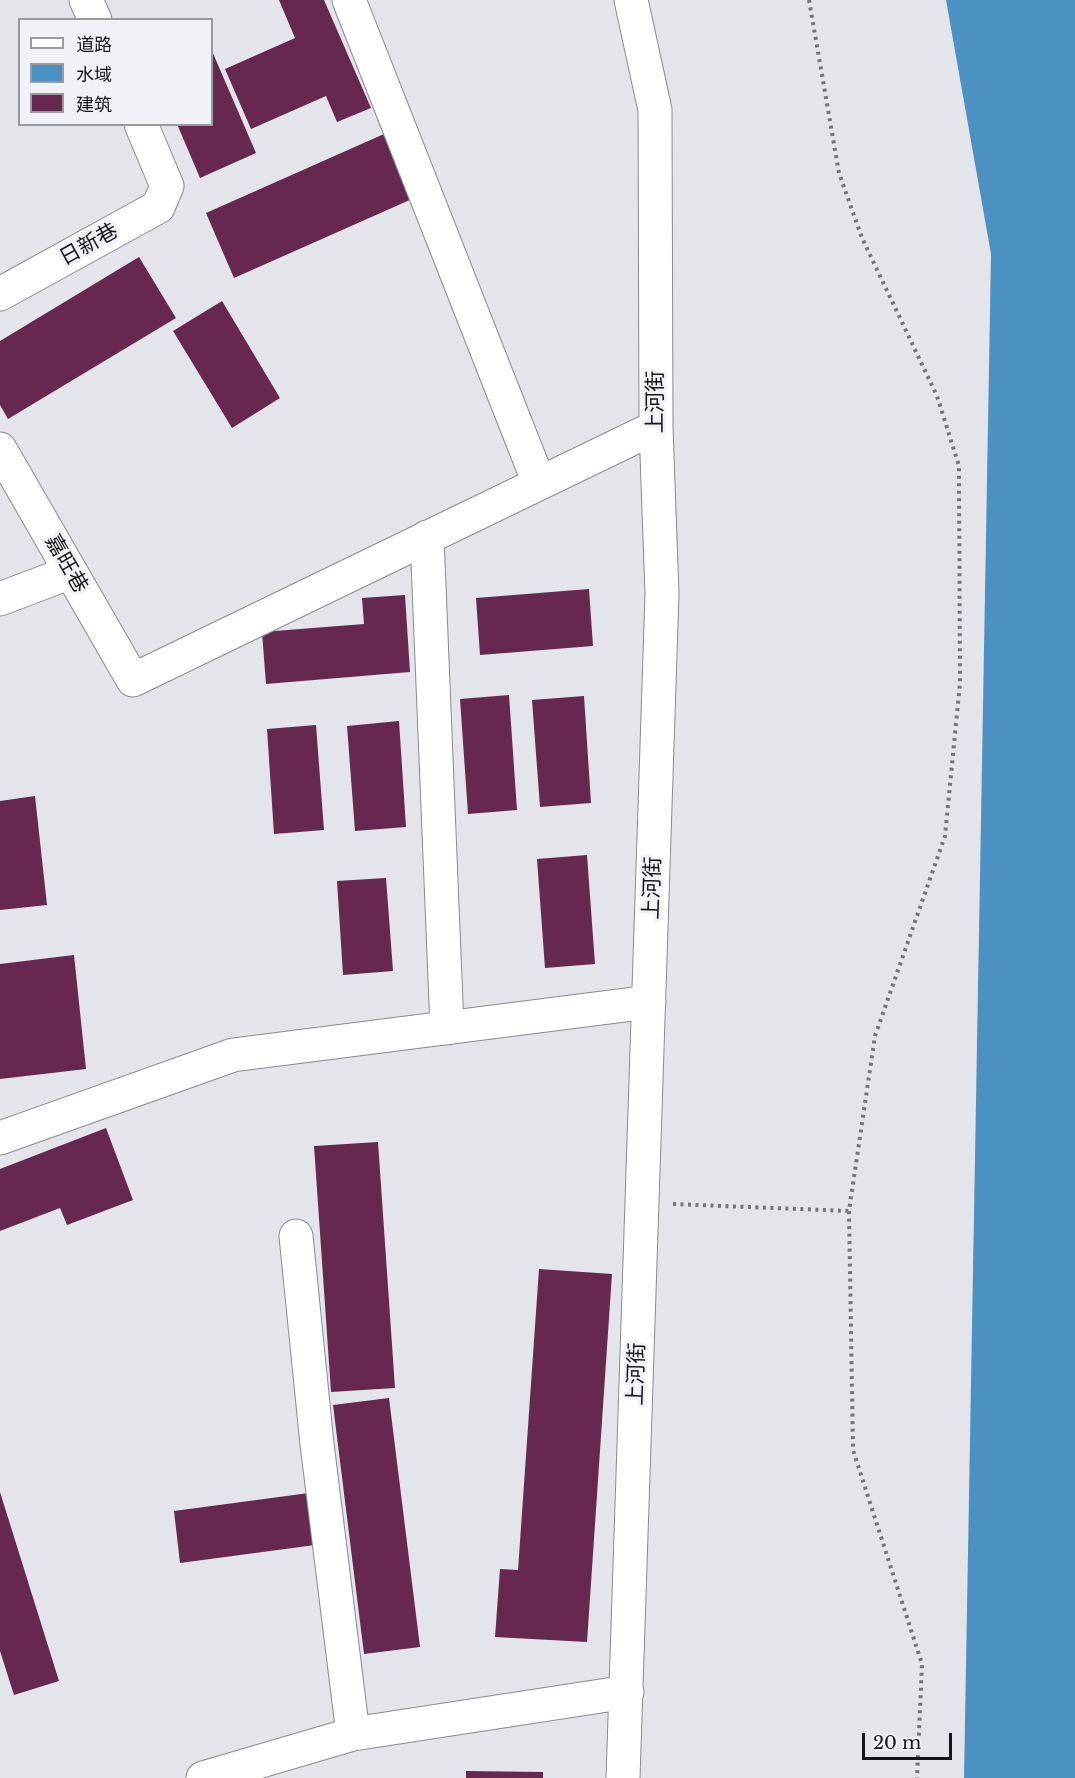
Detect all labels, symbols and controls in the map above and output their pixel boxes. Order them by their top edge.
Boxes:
legend [18,18,213,126]
text: 道路 [76,34,112,56]
text: 水域 [76,64,112,86]
text: 建筑 [76,94,112,116]
street label: 日新巷 [55,219,123,271]
street label: 上河街 [643,371,669,433]
street label: 嘉旺巷 [39,530,93,598]
street label: 上河街 [639,856,667,920]
street label: 上河街 [623,1342,651,1406]
scale bar [865,1721,955,1759]
text: 20 m [873,1732,921,1754]

